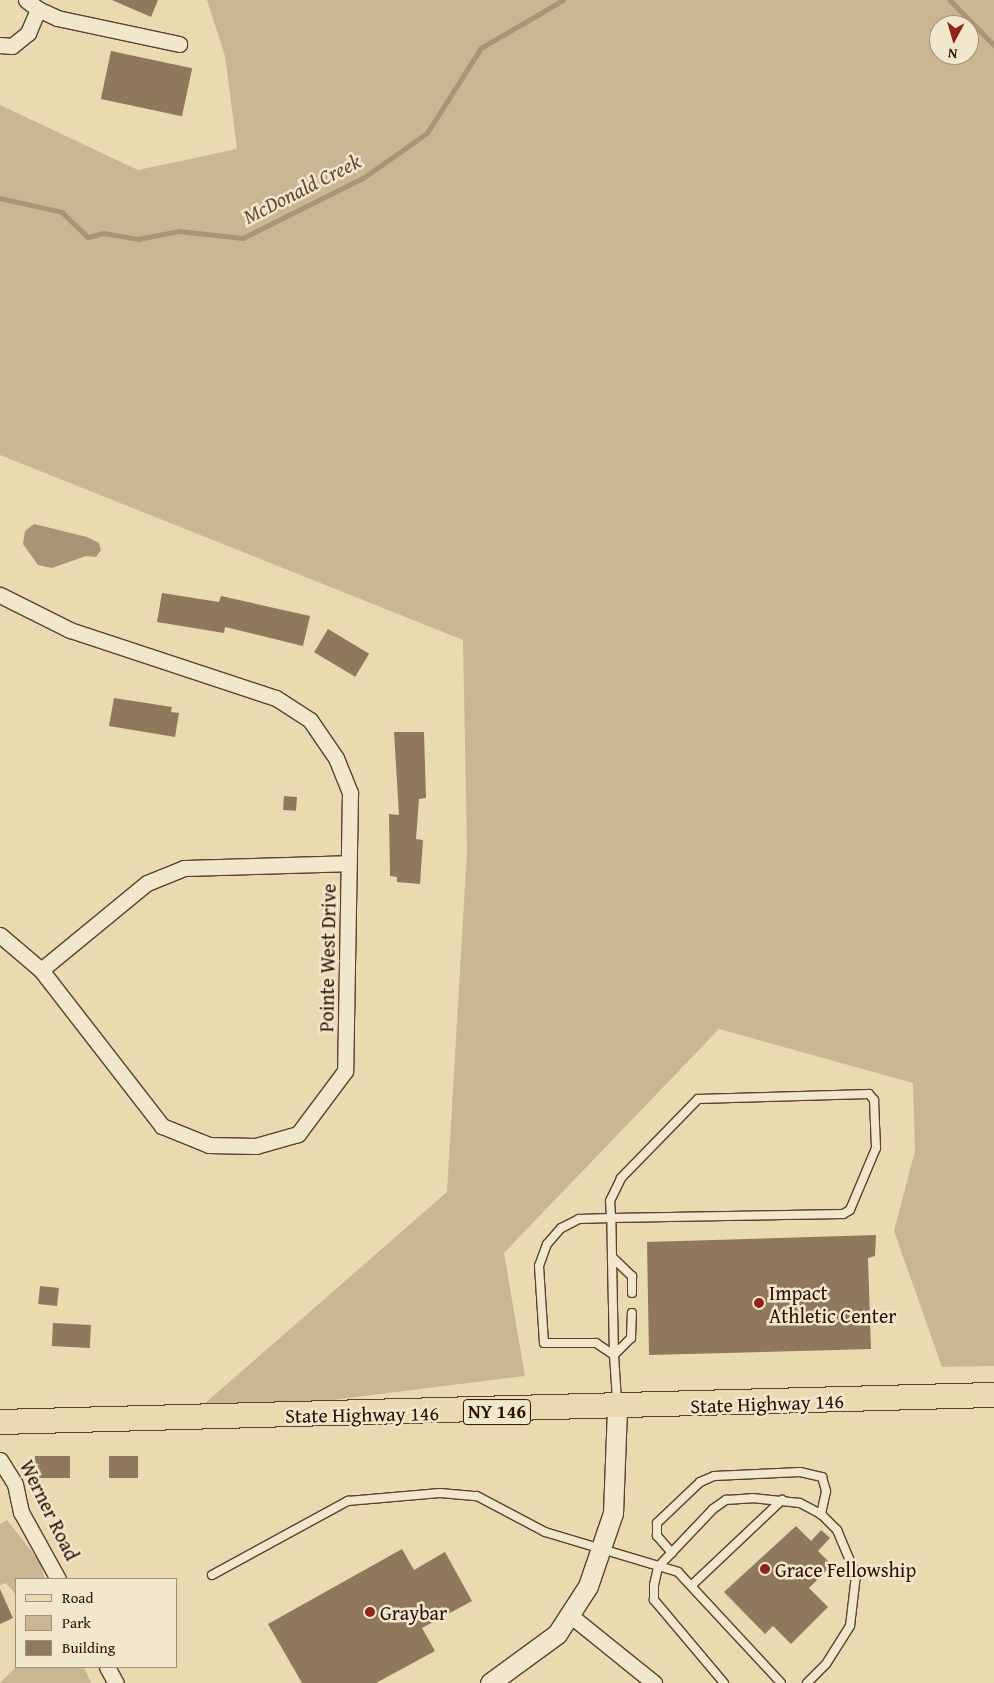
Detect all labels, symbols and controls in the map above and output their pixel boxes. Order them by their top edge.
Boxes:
north arrow [929,15,979,65]
text: N [947,43,958,64]
water label: McDonald Creek [239,149,365,229]
street label: Pointe West Drive [314,884,340,1032]
place label: Impact Athletic Center [769,1280,897,1327]
marker: Impact Athletic Center [753,1297,765,1309]
street label: State Highway 146 [690,1388,844,1418]
road number: NY 146 [462,1395,532,1428]
street label: State Highway 146 [285,1401,439,1427]
street label: Werner Road [15,1456,85,1564]
place label: Grace Fellowship [775,1557,916,1581]
marker: Grace Fellowship [759,1563,771,1575]
legend [15,1578,178,1668]
text: Road [62,1587,93,1608]
place label: Graybar [380,1600,447,1624]
marker: Graybar [364,1606,376,1618]
text: Park [62,1612,91,1633]
text: Building [62,1637,115,1658]

